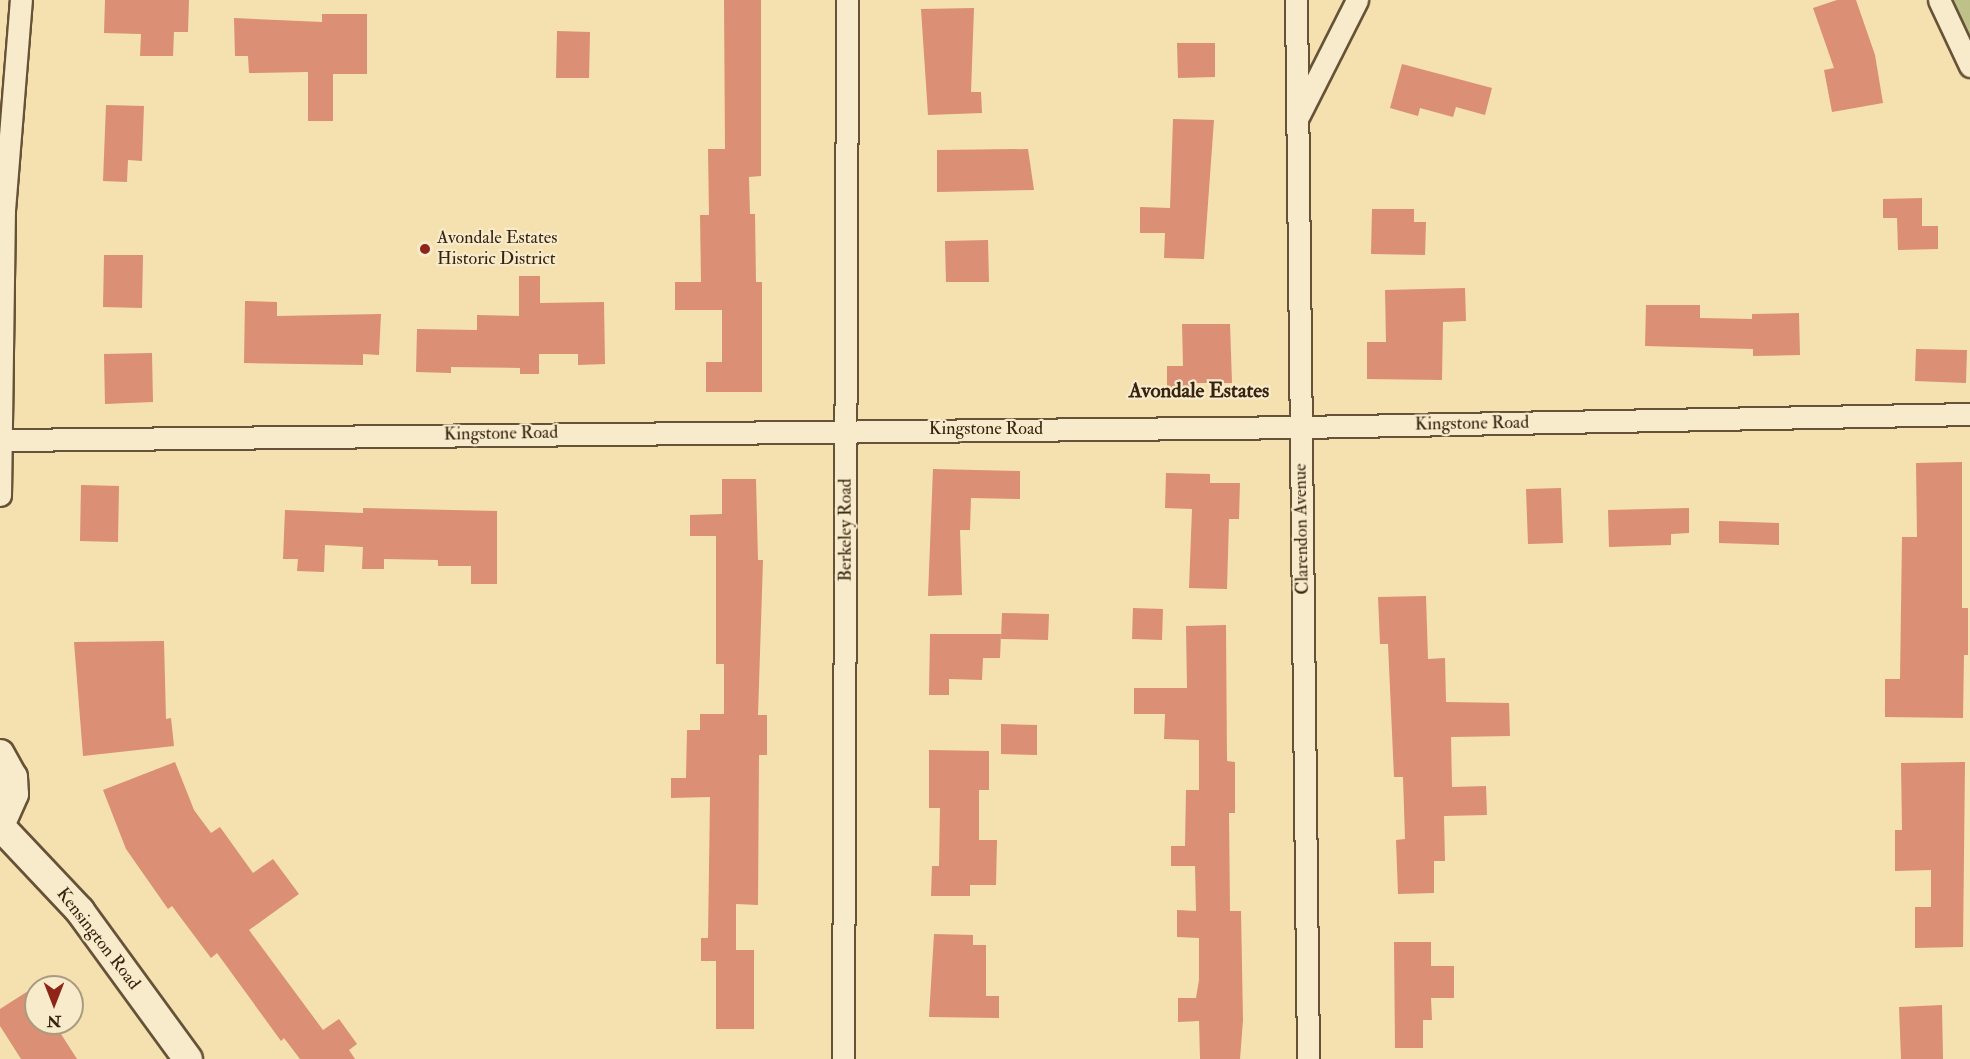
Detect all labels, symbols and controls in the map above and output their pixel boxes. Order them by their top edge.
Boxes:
place label: Avondale Estates Historic District [437,228,558,270]
marker: Avondale Estates Historic District [418,242,432,256]
district label: Avondale Estates [1129,378,1269,404]
street label: Kingstone Road [1415,412,1529,436]
street label: Kingstone Road [929,418,1043,440]
street label: Kingstone Road [444,422,558,446]
street label: Clarendon Avenue [1290,463,1314,595]
street label: Berkeley Road [835,478,857,582]
street label: Kensington Road [52,884,144,994]
north arrow [24,975,84,1035]
text: N [47,1011,61,1031]

